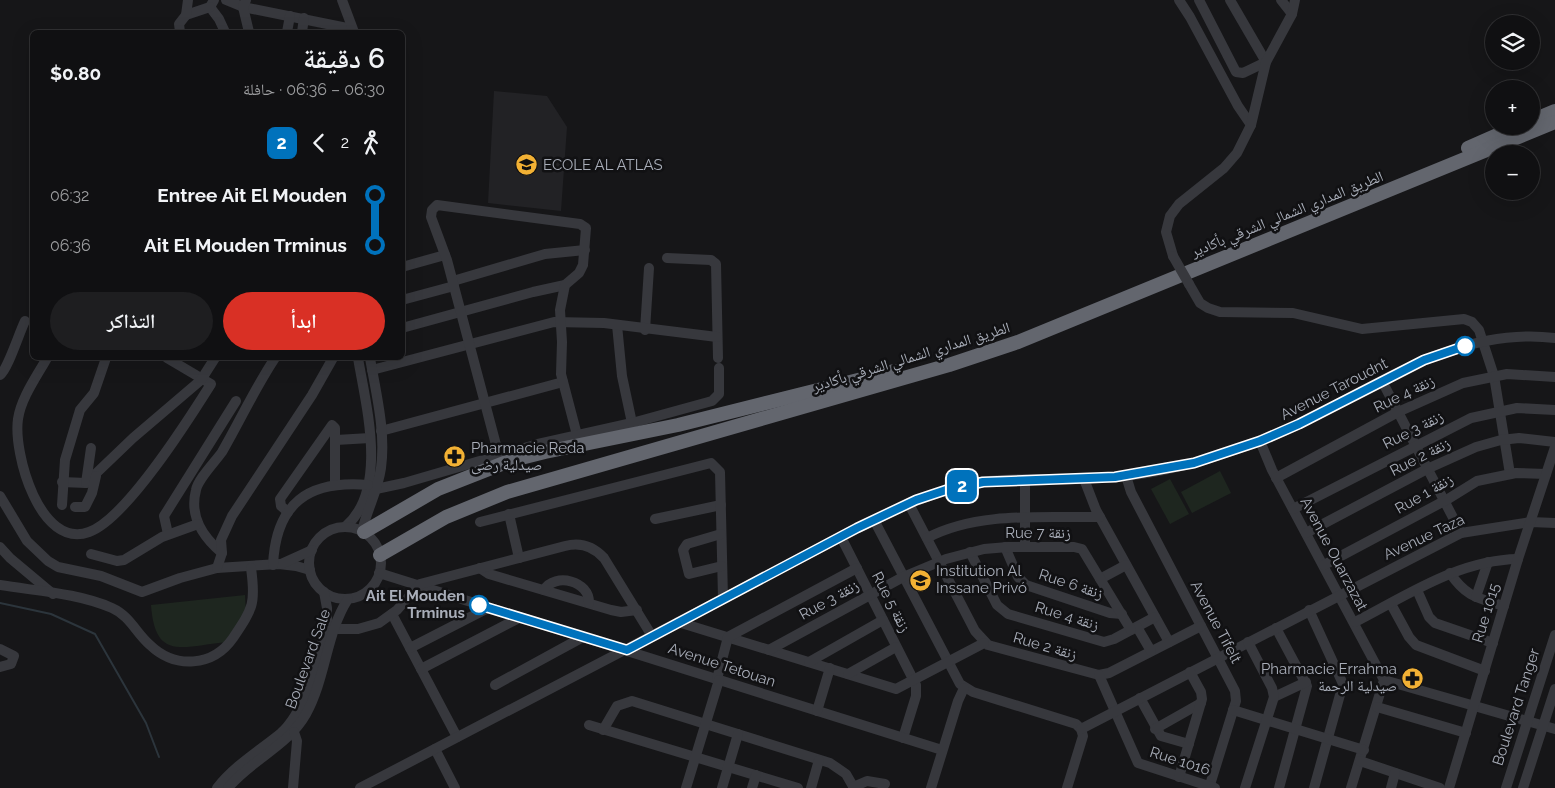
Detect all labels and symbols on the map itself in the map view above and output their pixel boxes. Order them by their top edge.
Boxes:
school or university icon: ECOLE AL ATLAS [515,153,539,177]
place label: ECOLE AL ATLAS [543,156,663,174]
street label: الطريق المداري الشمالي الشرقي بأكادير [1187,167,1387,264]
street label: الطريق المداري الشمالي الشرقي بأكادير [809,318,1013,399]
unlabelled marker [1455,336,1475,356]
street label: Avenue Taroudnt [1277,354,1391,424]
street label: Rue 4 زنقة [1370,371,1438,417]
street label: Rue 3 زنقة [1380,407,1446,453]
street label: Rue 2 زنقة [1387,434,1453,480]
place label: Pharmacie Reda صيدلية رضى [471,439,584,475]
pharmacy icon: Pharmacie Reda صيدلية رضى [443,445,467,469]
line badge: 2 [946,470,978,502]
street label: Rue 1 زنقة [1392,470,1456,518]
street label: Avenue Ouarzazat [1296,494,1372,614]
street label: Avenue Taza [1381,510,1467,564]
street label: Rue 7 زنقة [1005,524,1071,542]
place label: Institution Al Inssane Privó [936,562,1027,597]
street label: Rue 6 زنقة [1037,565,1106,603]
school or university icon: Institution Al Inssane Privó [908,568,932,592]
street label: Rue 5 زنقة [868,569,914,636]
street label: Rue 3 زنقة [796,576,862,624]
street label: Avenue Tifelt [1187,578,1245,666]
street label: Rue 1015 [1468,581,1504,645]
place label: Ait El Mouden Trminus [366,587,465,622]
marker: Ait El Mouden Trminus [469,595,489,615]
street label: Rue 4 زنقة [1033,598,1101,634]
street label: Boulevard Sale [282,606,334,711]
street label: Rue 2 زنقة [1011,628,1079,664]
street label: Avenue Tetouan [666,639,778,691]
street label: Boulevard Tanger [1489,645,1544,768]
place label: Pharmacie Errahma صيدلية الرحمة [1261,660,1397,695]
pharmacy icon: Pharmacie Errahma صيدلية الرحمة [1401,666,1425,690]
street label: Rue 1016 [1148,743,1212,779]

